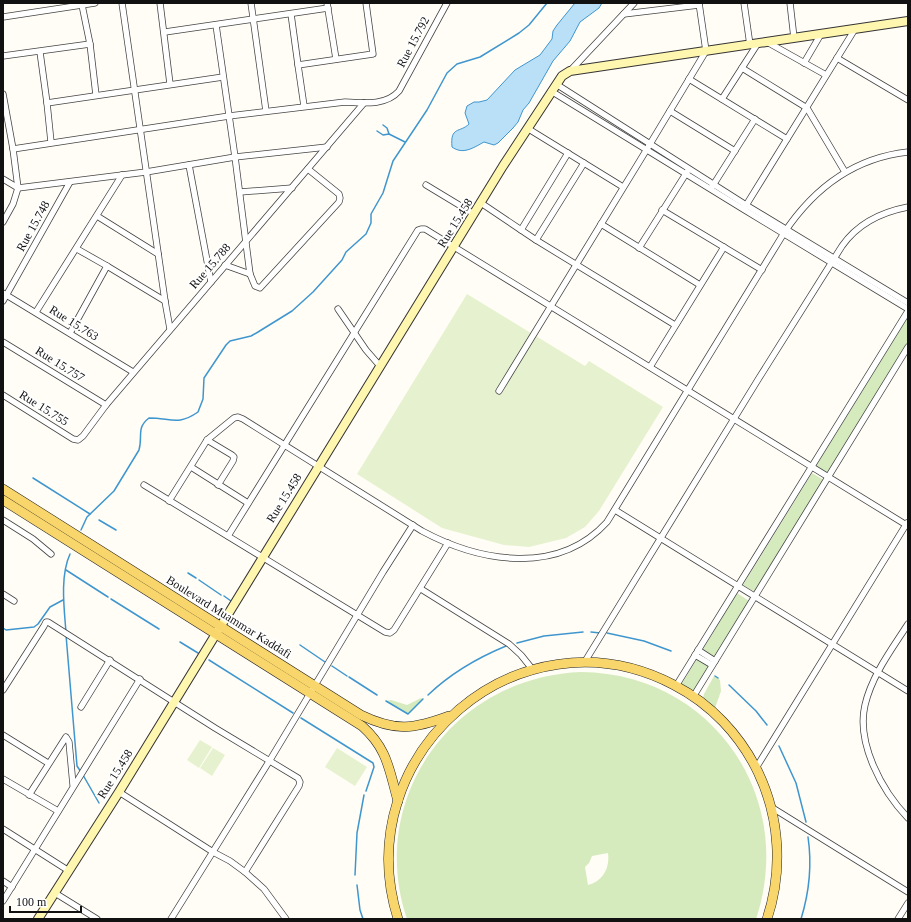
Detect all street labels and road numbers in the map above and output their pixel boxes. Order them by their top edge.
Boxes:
street label: Rue 15.792 [394,14,432,70]
street label: Rue 15.458 [434,196,476,250]
street label: Rue 15.748 [13,198,53,254]
street label: Rue 15.788 [187,241,233,291]
street label: Rue 15.763 [47,302,101,344]
street label: Rue 15.757 [33,343,87,385]
street label: Rue 15.755 [17,387,71,429]
street label: Rue 15.458 [263,471,305,525]
street label: Boulevard Muammar Kaddafi [164,573,295,662]
street label: Rue 15.458 [94,747,136,801]

